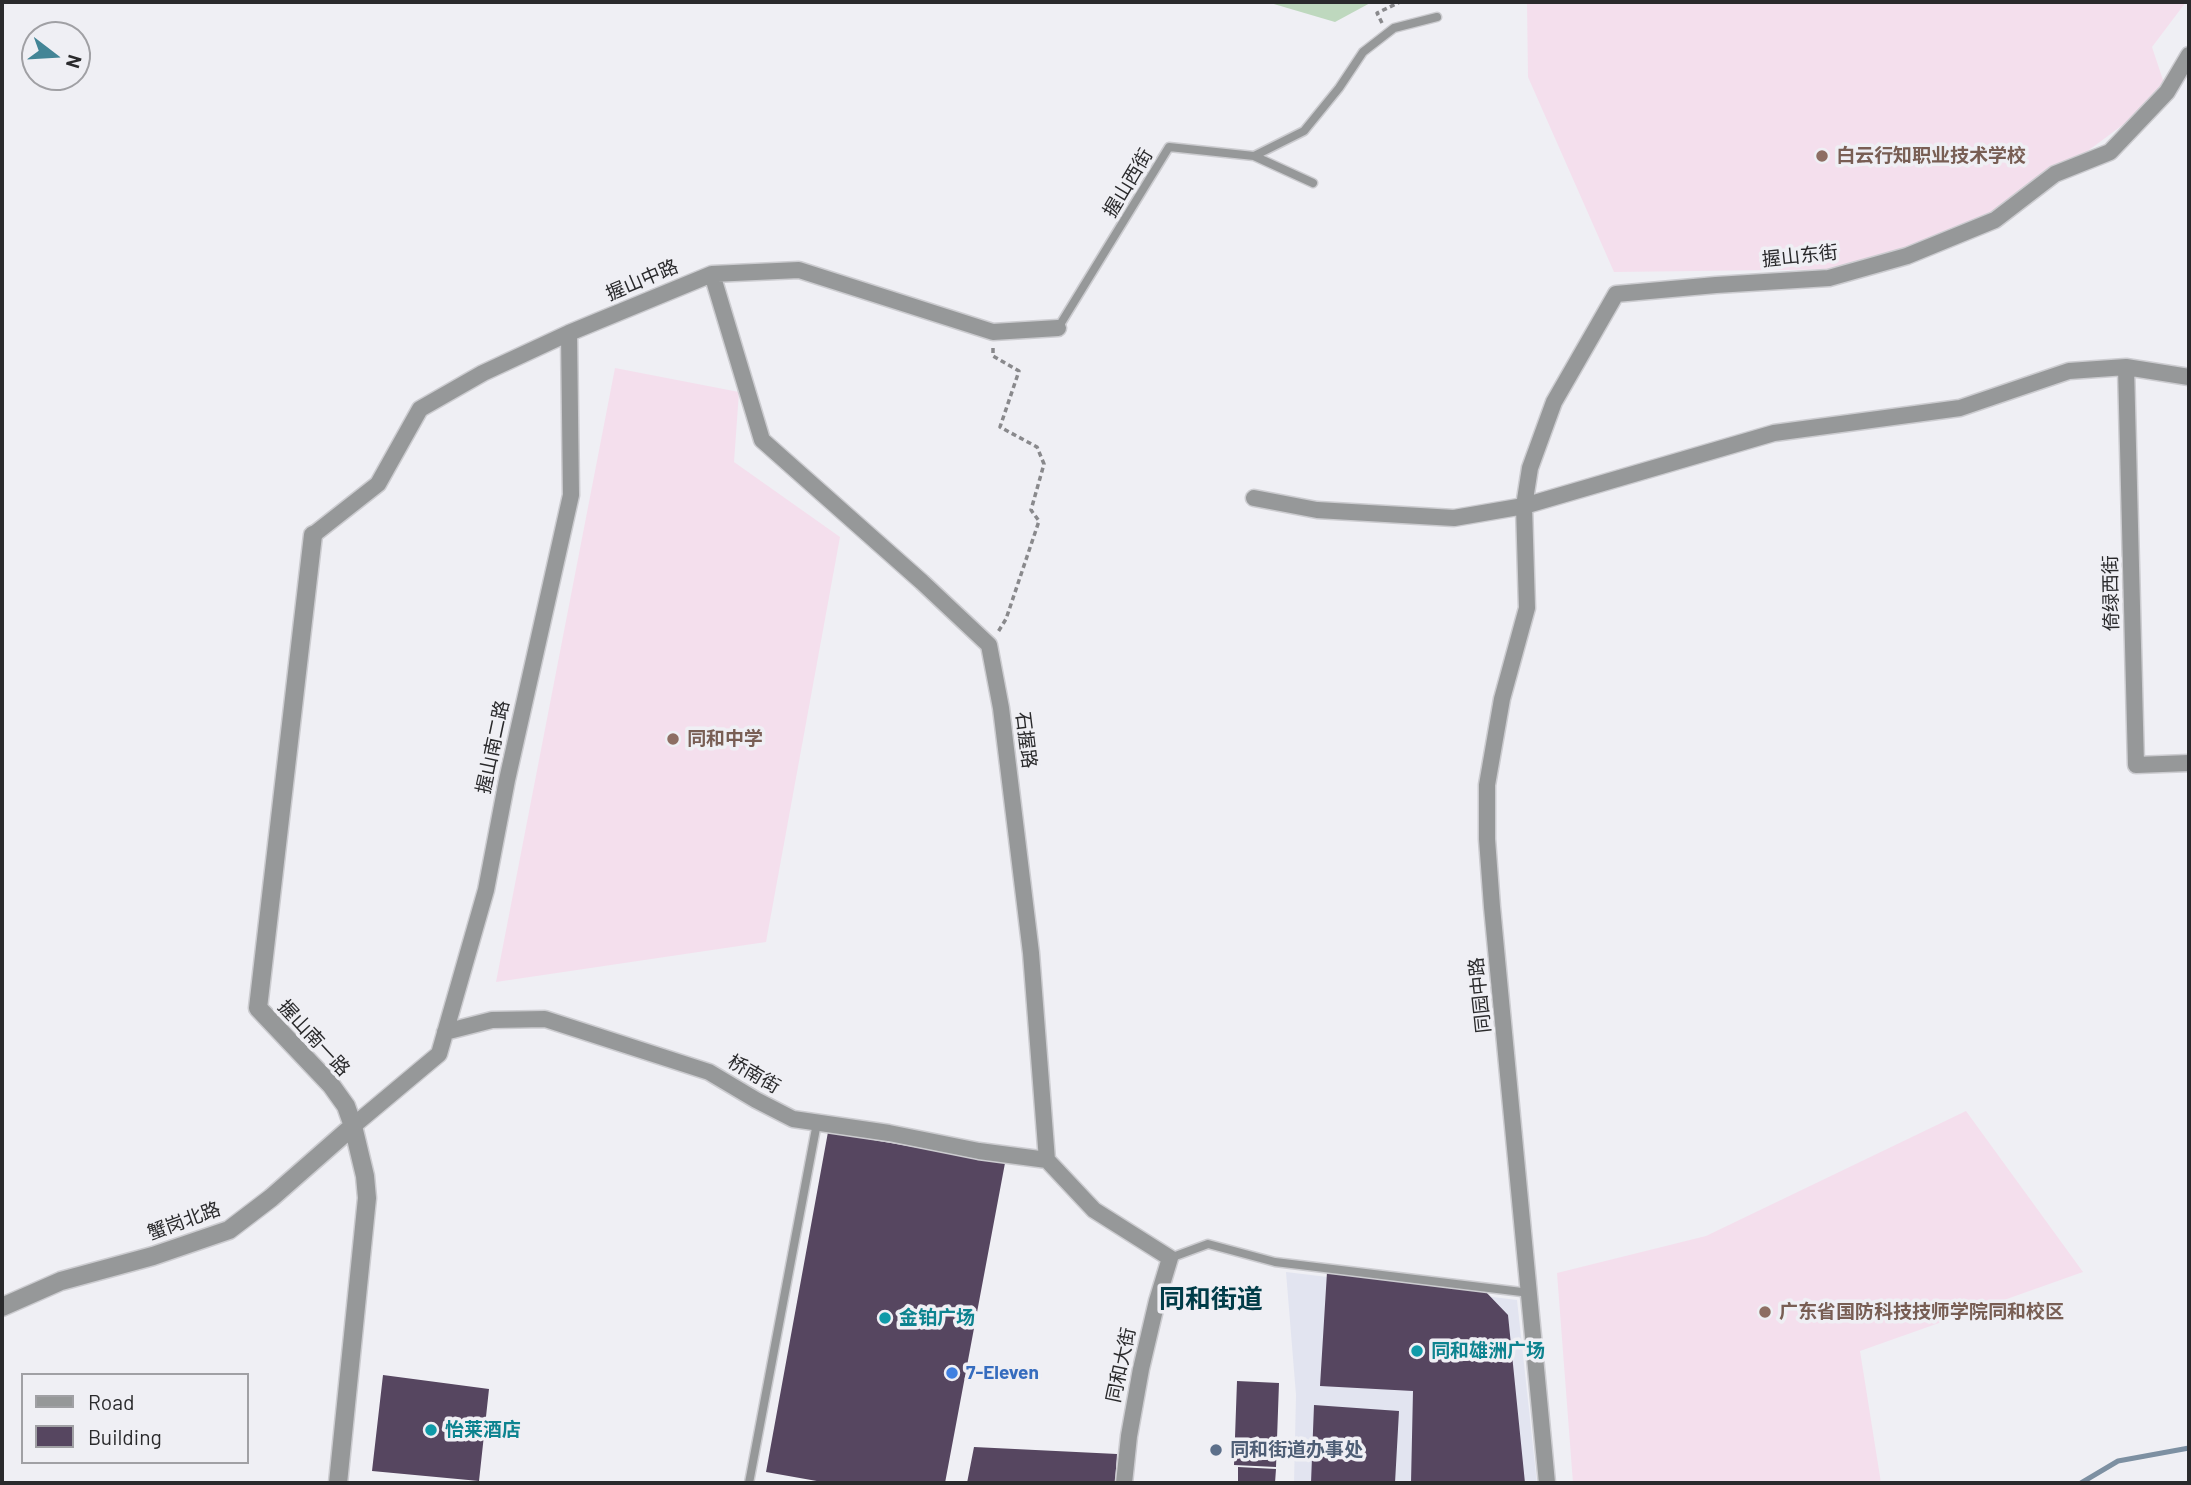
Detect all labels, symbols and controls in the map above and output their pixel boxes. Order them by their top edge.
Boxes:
north arrow [21,21,91,91]
text: N [62,52,87,71]
street label: 握山西街 [1099,145,1157,221]
place label: 白云行知职业技术学校 [1836,145,2026,167]
marker: 白云行知职业技术学校 [1814,148,1830,164]
street label: 握山东街 [1761,241,1839,271]
street label: 握山中路 [603,255,681,305]
street label: 倚绿西街 [2099,555,2123,631]
street label: 握山南二路 [472,698,514,796]
street label: 石握路 [1011,710,1041,770]
place label: 同和中学 [687,728,763,750]
marker: 同和中学 [665,731,681,747]
street label: 同园中路 [1465,956,1495,1034]
street label: 握山南一路 [273,995,355,1081]
street label: 桥南街 [724,1050,784,1098]
street label: 蟹岗北路 [144,1197,224,1245]
district label: 同和街道 [1159,1283,1263,1315]
place label: 广东省国防科技技师学院同和校区 [1779,1301,2064,1323]
marker: 广东省国防科技技师学院同和校区 [1757,1304,1773,1320]
place label: 金铂广场 [899,1307,975,1329]
marker: 金铂广场 [877,1310,893,1326]
street label: 同和大街 [1102,1325,1140,1405]
place label: 同和雄洲广场 [1431,1340,1545,1362]
marker: 同和雄洲广场 [1409,1343,1425,1359]
place label: 7-Eleven [966,1362,1039,1384]
marker: 7-Eleven [944,1365,960,1381]
legend [21,1373,248,1464]
text: Road [88,1389,134,1414]
place label: 怡莱酒店 [445,1419,521,1441]
marker: 怡莱酒店 [423,1422,439,1438]
text: Building [88,1424,162,1449]
place label: 同和街道办事处 [1230,1439,1363,1461]
marker: 同和街道办事处 [1208,1442,1224,1458]

